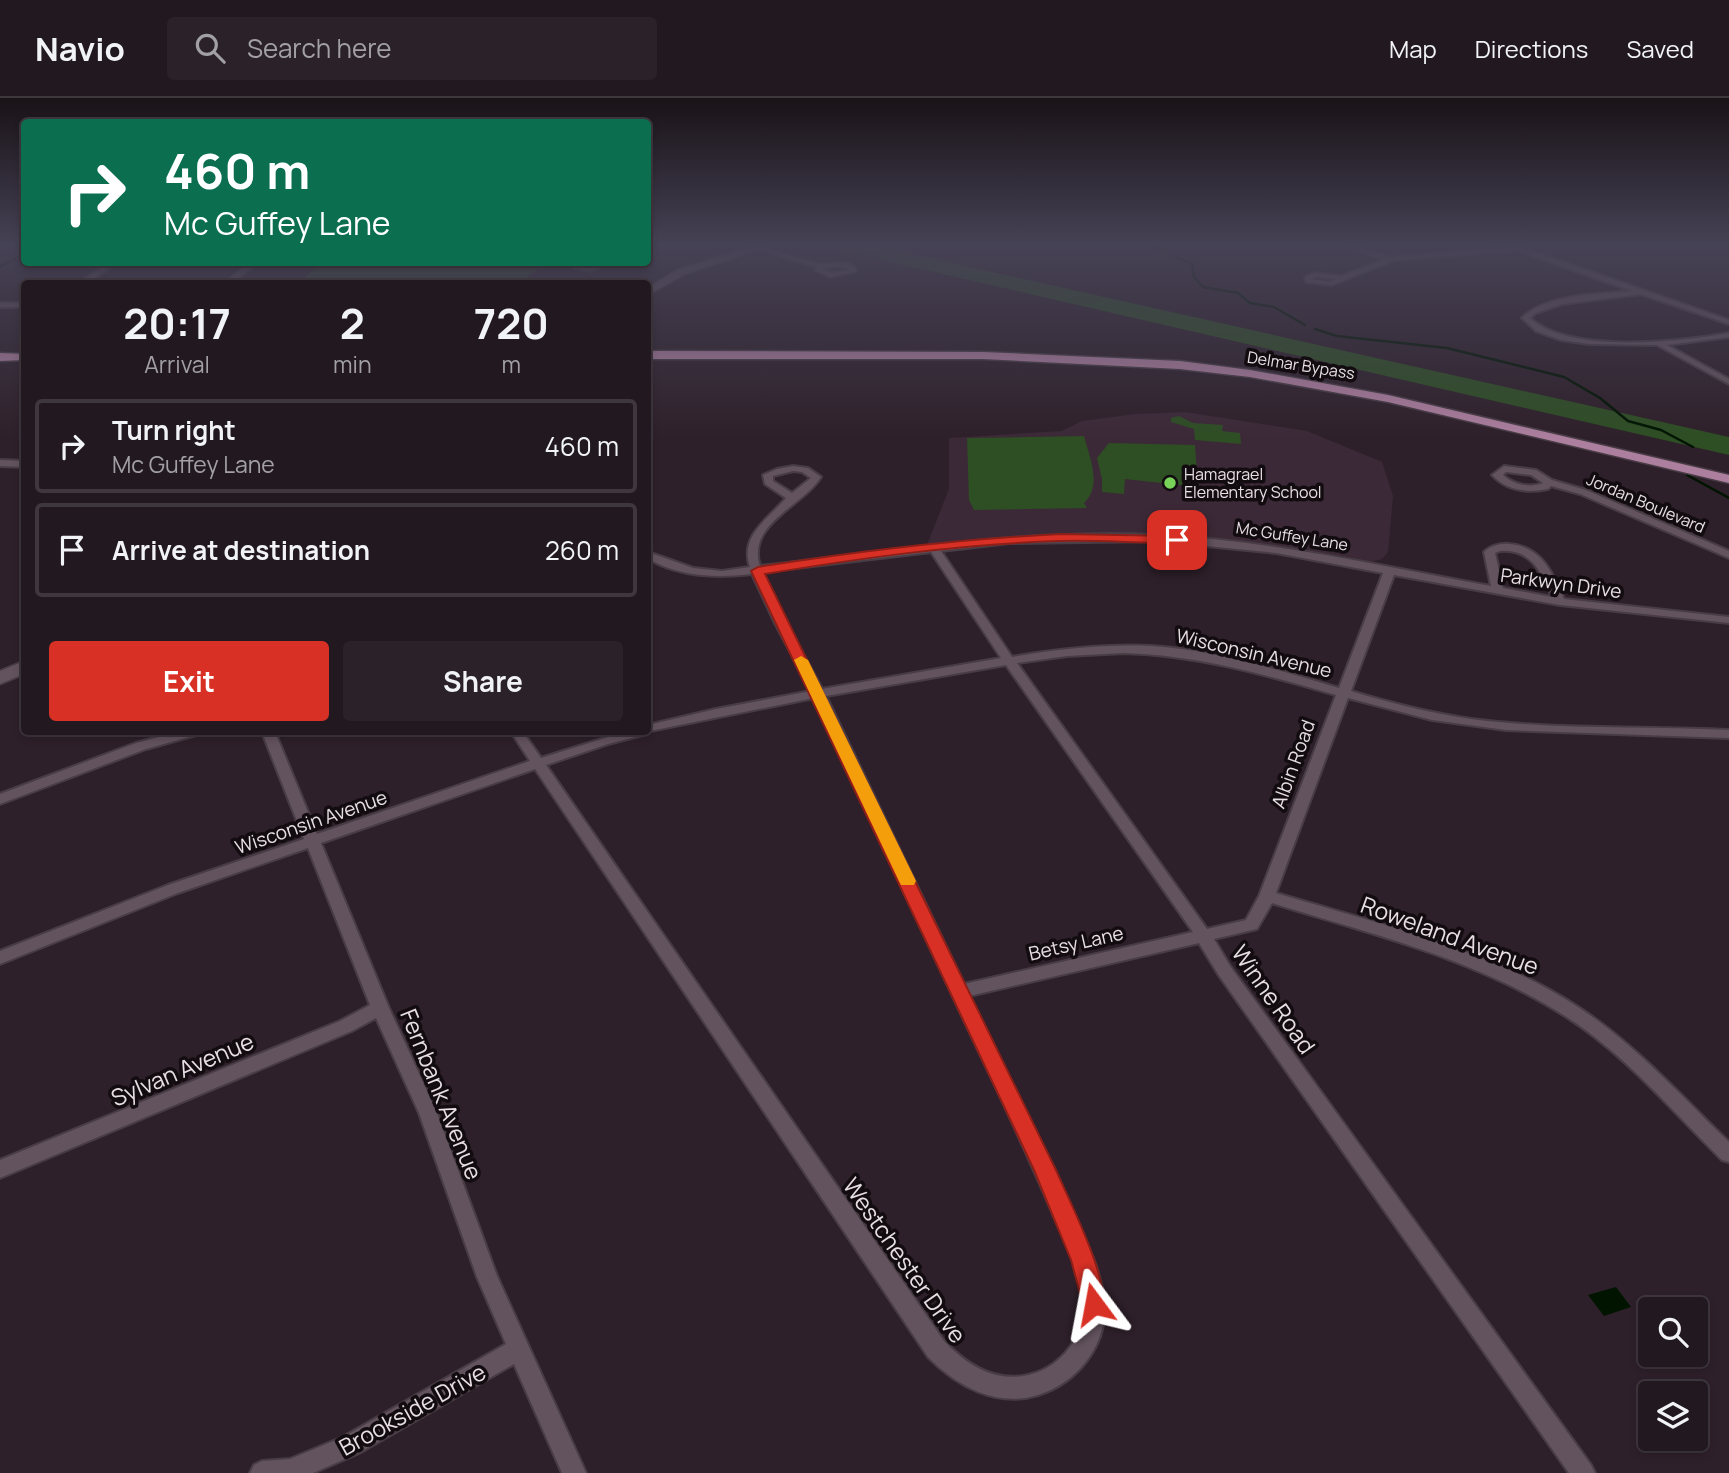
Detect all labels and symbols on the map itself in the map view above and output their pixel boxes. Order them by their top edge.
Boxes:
street label: Delmar Bypass [1246,346,1356,384]
place label: Hamagrael Elementary School [1184,463,1322,503]
street label: Jordan Boulevard [1583,468,1709,538]
marker: Hamagrael Elementary School [1162,475,1178,491]
pin [1147,510,1207,570]
street label: Mc Guffey Lane [1234,516,1350,556]
street label: Parkwyn Drive [1499,562,1623,604]
street label: Wisconsin Avenue [1174,622,1334,684]
street label: Albin Road [1265,716,1321,812]
street label: Wisconsin Avenue [232,784,390,860]
street label: Roweland Avenue [1357,888,1543,982]
street label: Betsy Lane [1026,919,1126,967]
street label: Winne Road [1225,938,1323,1060]
street label: Fernbank Avenue [393,1004,491,1184]
street label: Sylvan Avenue [106,1025,258,1113]
street label: Westchester Drive [836,1171,974,1349]
position arrow [1057,1267,1131,1341]
street label: Brookside Drive [333,1355,491,1463]

